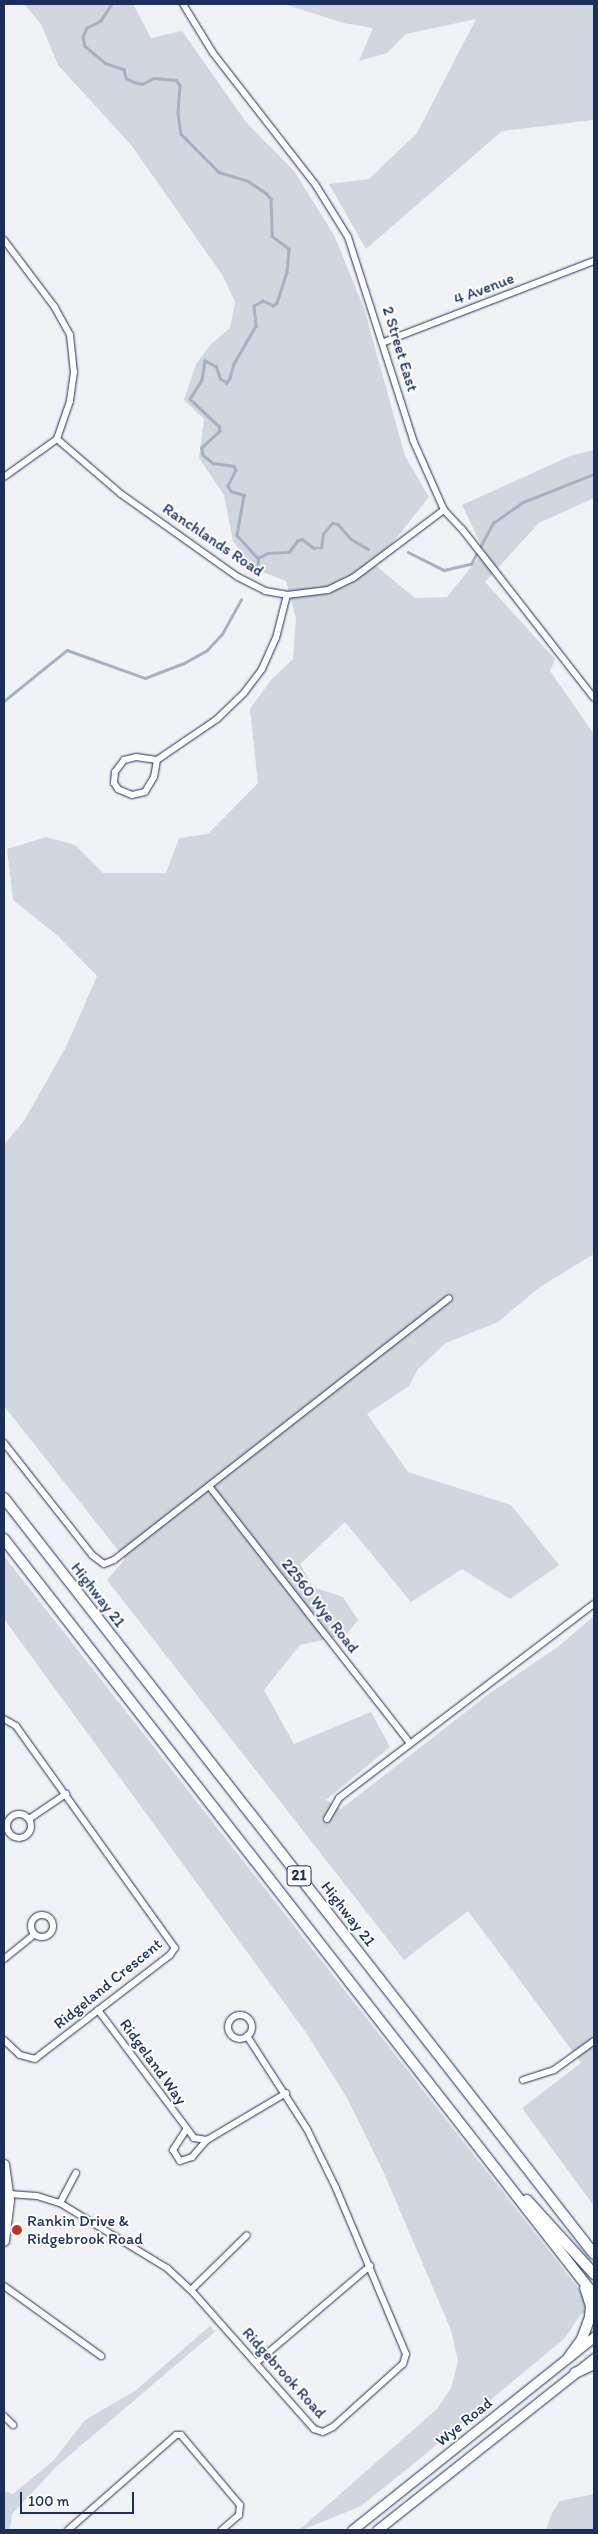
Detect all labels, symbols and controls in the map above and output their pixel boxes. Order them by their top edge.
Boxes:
street label: 4 Avenue [451,269,517,309]
street label: 2 Street East [378,304,422,394]
street label: Ranchlands Road [159,499,267,581]
street label: 22560 Wye Road [277,1555,363,1657]
street label: Highway 21 [67,1559,129,1631]
road number: 21 [286,1864,312,1888]
street label: Highway 21 [317,1878,379,1950]
street label: Ridgeland Crescent [50,1934,166,2034]
street label: Ridgeland Way [116,2015,190,2109]
place label: Rankin Drive & Ridgebrook Road [27,2211,143,2249]
marker: Rankin Drive & Ridgebrook Road [11,2224,23,2236]
street label: Ridgebrook Road [238,2324,330,2422]
street label: Wye Road [432,2394,496,2450]
scale bar [22,2482,136,2514]
text: 100 m [28,2492,69,2510]

